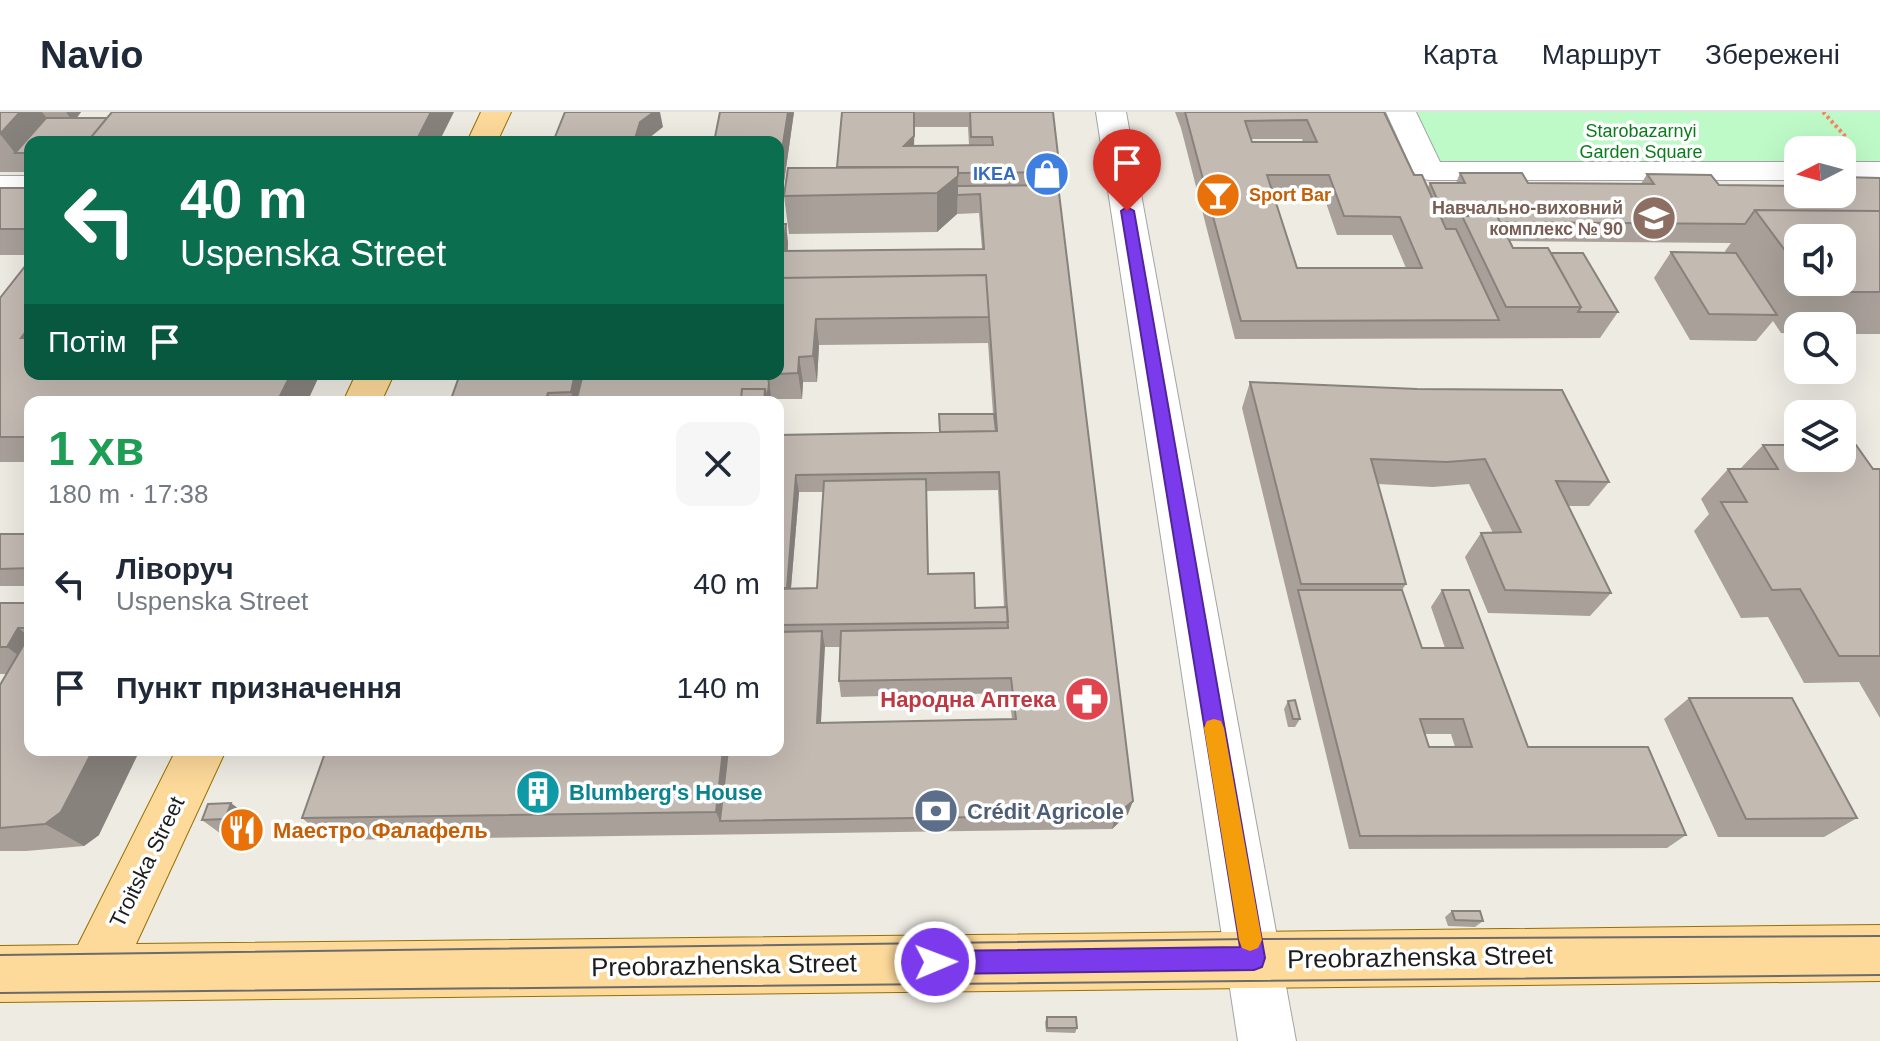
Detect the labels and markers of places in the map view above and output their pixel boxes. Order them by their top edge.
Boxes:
pin [1093,129,1161,211]
shop icon: IKEA [1023,150,1071,198]
place label: IKEA [973,164,1016,184]
bar icon: Sport Bar [1194,171,1242,219]
place label: Sport Bar [1249,185,1331,205]
school or university icon: Навчально-виховний комплекс № 90 [1630,194,1678,242]
place label: Навчально-виховний комплекс № 90 [1432,198,1623,239]
pharmacy icon: Народна Аптека [1063,675,1111,723]
place label: Народна Аптека [880,687,1057,712]
building icon: Blumberg's House [514,768,562,816]
place label: Blumberg's House [569,780,763,805]
bank icon: Crédit Agricole [912,787,960,835]
place label: Crédit Agricole [967,799,1124,824]
restaurant icon: Маестро Фалафель [218,806,266,854]
place label: Маестро Фалафель [273,818,488,843]

